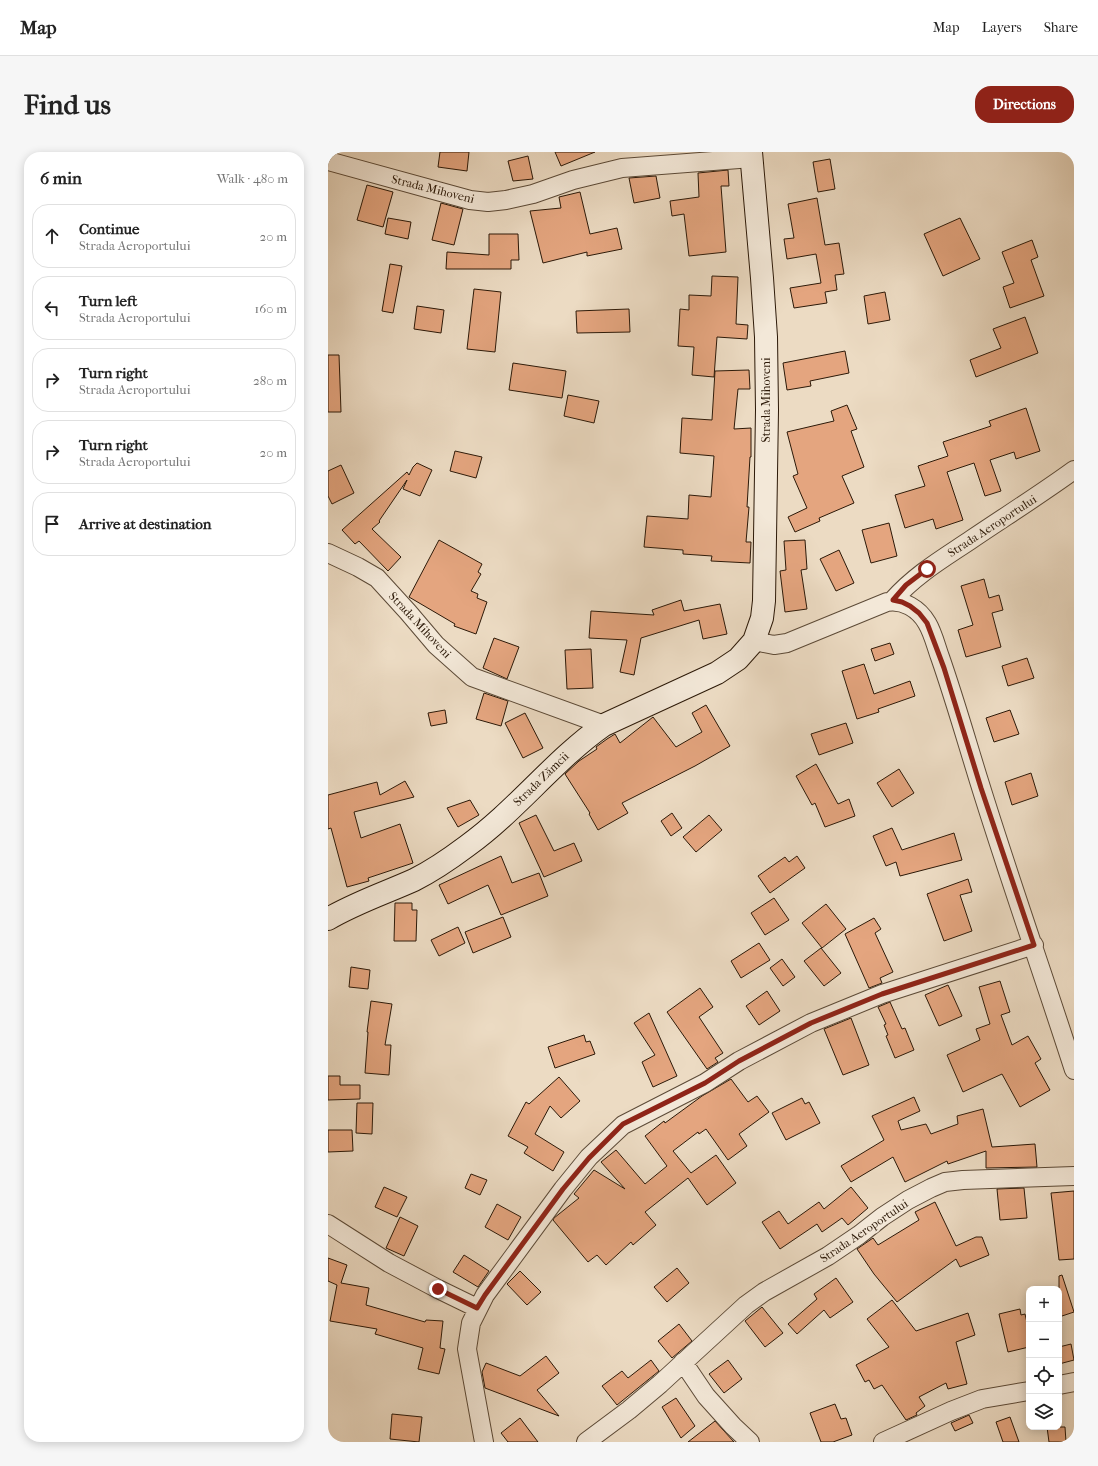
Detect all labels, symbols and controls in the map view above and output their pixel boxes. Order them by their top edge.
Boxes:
text: Map [20,17,56,39]
text: Map [933,19,960,36]
text: Layers [982,19,1022,36]
text: Share [1044,19,1078,36]
button: Directions [975,86,1074,123]
text: Find us [24,88,111,121]
text: 6 min [40,168,82,188]
text: Walk · 480 m [217,171,288,186]
street label: Strada Mihoveni [390,172,476,206]
text: Continue [79,220,139,238]
icon: ahead [41,225,63,247]
text: 20 m [260,229,287,244]
text: Strada Aeroportului [79,238,191,253]
text: Turn left [79,292,137,310]
icon: left [41,297,63,319]
text: 160 m [255,301,287,316]
text: Strada Aeroportului [79,310,191,325]
street label: Strada Mihoveni [759,357,773,443]
text: Turn right [79,364,148,382]
icon: right [41,369,63,391]
text: 280 m [253,373,287,388]
text: Strada Aeroportului [79,382,191,397]
text: Turn right [79,436,148,454]
icon: right [41,441,63,463]
text: 20 m [260,445,287,460]
text: Strada Aeroportului [79,454,191,469]
street label: Strada Aeroportului [945,492,1039,560]
icon: arrive [41,513,63,535]
text: Arrive at destination [79,515,211,533]
route start [918,560,936,578]
street label: Strada Mihoveni [386,589,454,661]
street label: Strada Zămcii [510,749,572,809]
street label: Strada Aeroportului [817,1196,911,1266]
route end [429,1280,447,1298]
map controls [1026,1286,1062,1430]
button: + [1026,1286,1062,1322]
button: − [1026,1322,1062,1358]
button: locate [1026,1358,1062,1394]
button: layers [1026,1394,1062,1430]

